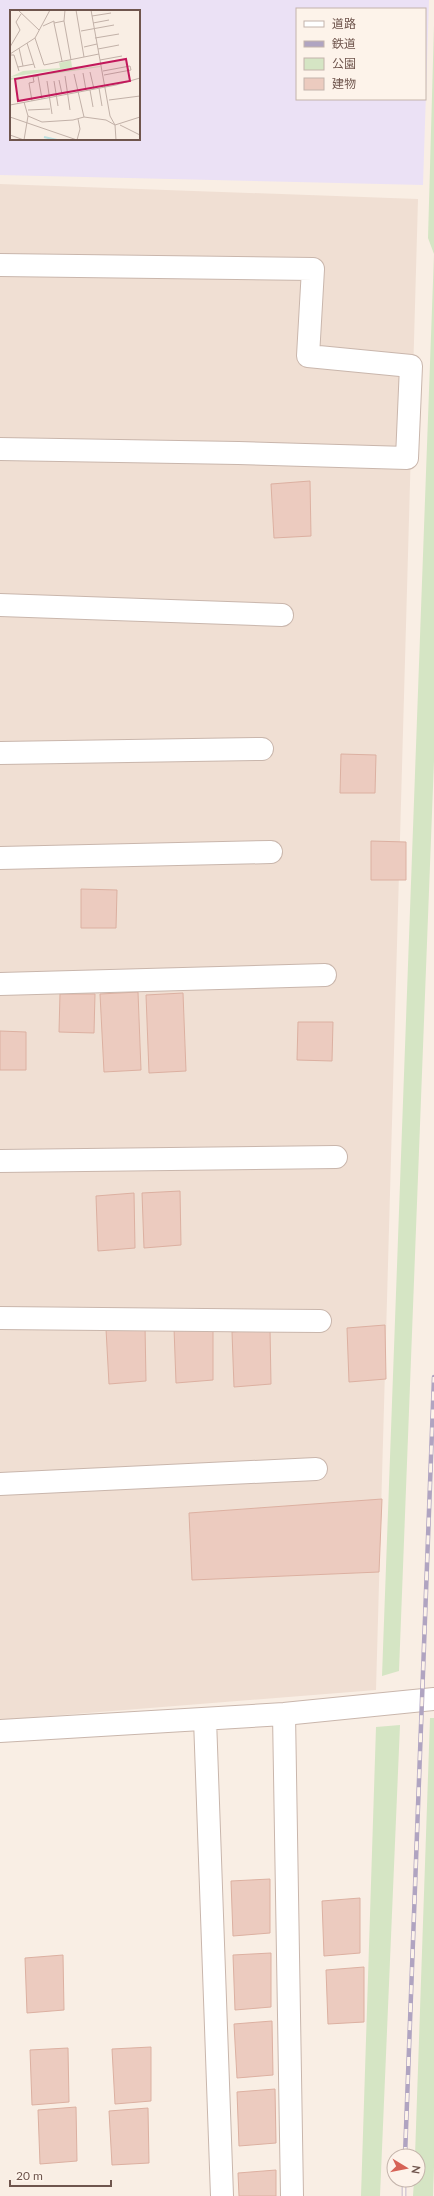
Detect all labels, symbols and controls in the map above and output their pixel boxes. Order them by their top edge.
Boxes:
legend [296,8,426,100]
inset map [10,10,140,140]
text: 道路 [332,16,356,31]
text: 鉄道 [332,36,356,51]
text: 公園 [332,56,356,71]
text: 建物 [332,76,356,91]
north arrow [386,2148,426,2188]
scale bar [10,2162,111,2188]
text: N [409,2165,423,2175]
text: 20 m [16,2168,43,2183]

